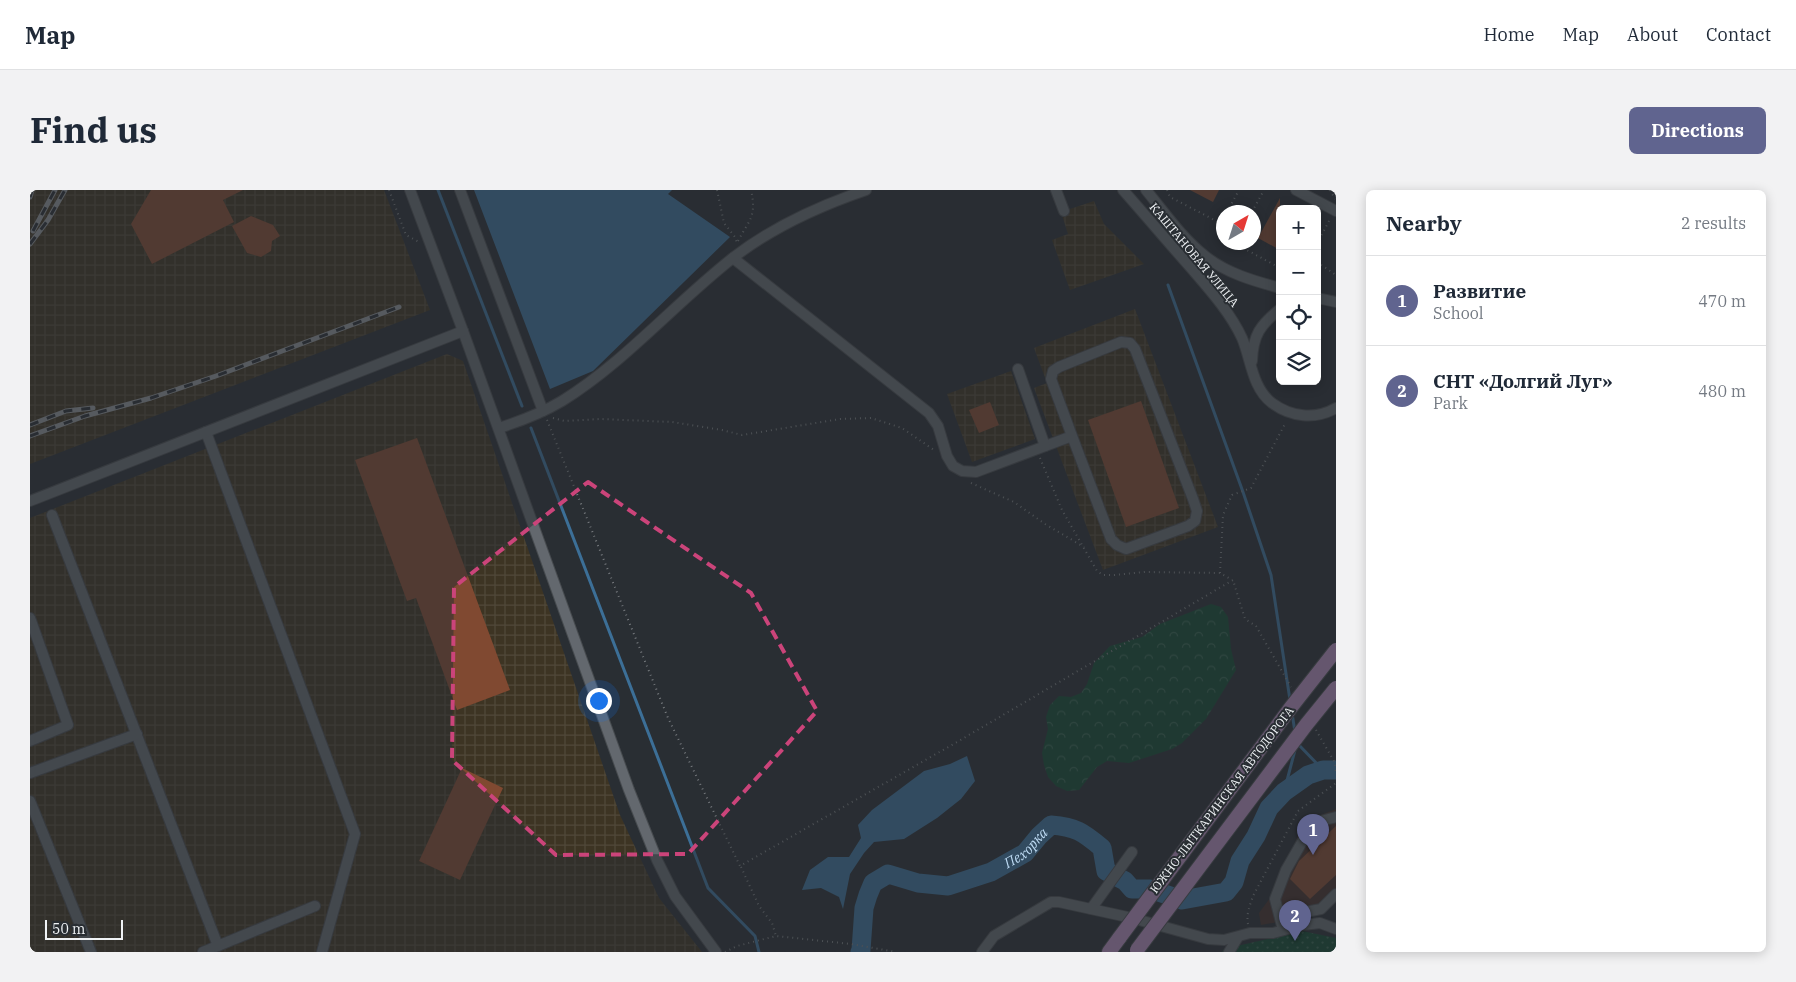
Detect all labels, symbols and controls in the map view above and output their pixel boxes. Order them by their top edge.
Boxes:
text: Map [25,19,75,51]
text: Home [1483,23,1535,46]
text: Map [1563,23,1599,46]
text: About [1627,23,1678,46]
text: Contact [1706,23,1771,46]
text: Find us [30,107,157,153]
button: Directions [1629,107,1766,154]
street label: КАШТАНОВАЯ УЛИЦА [1146,200,1243,310]
north arrow [1216,205,1261,250]
map controls [1276,205,1321,385]
button: + [1276,205,1321,250]
text: Nearby [1386,209,1462,237]
text: 2 results [1681,213,1746,233]
button: − [1276,250,1321,295]
text: Развитие [1433,279,1526,303]
text: 1 [1397,291,1407,311]
text: 470 m [1698,291,1746,311]
button: locate [1276,295,1321,340]
text: School [1433,303,1484,323]
button: layers [1276,340,1321,385]
text: СНТ «Долгий Луг» [1433,369,1612,393]
text: 2 [1397,381,1407,401]
text: 480 m [1698,381,1746,401]
text: Park [1433,393,1468,413]
your location [586,688,612,714]
street label: ЮЖНО-ЛЫТКАРИНСКАЯ АВТОДОРОГА [1146,703,1297,896]
pin: 1 [1297,814,1329,855]
water label: Пехорка [1000,823,1052,872]
pin: 2 [1279,900,1311,941]
scale bar [45,917,122,940]
text: 50 m [52,920,85,938]

